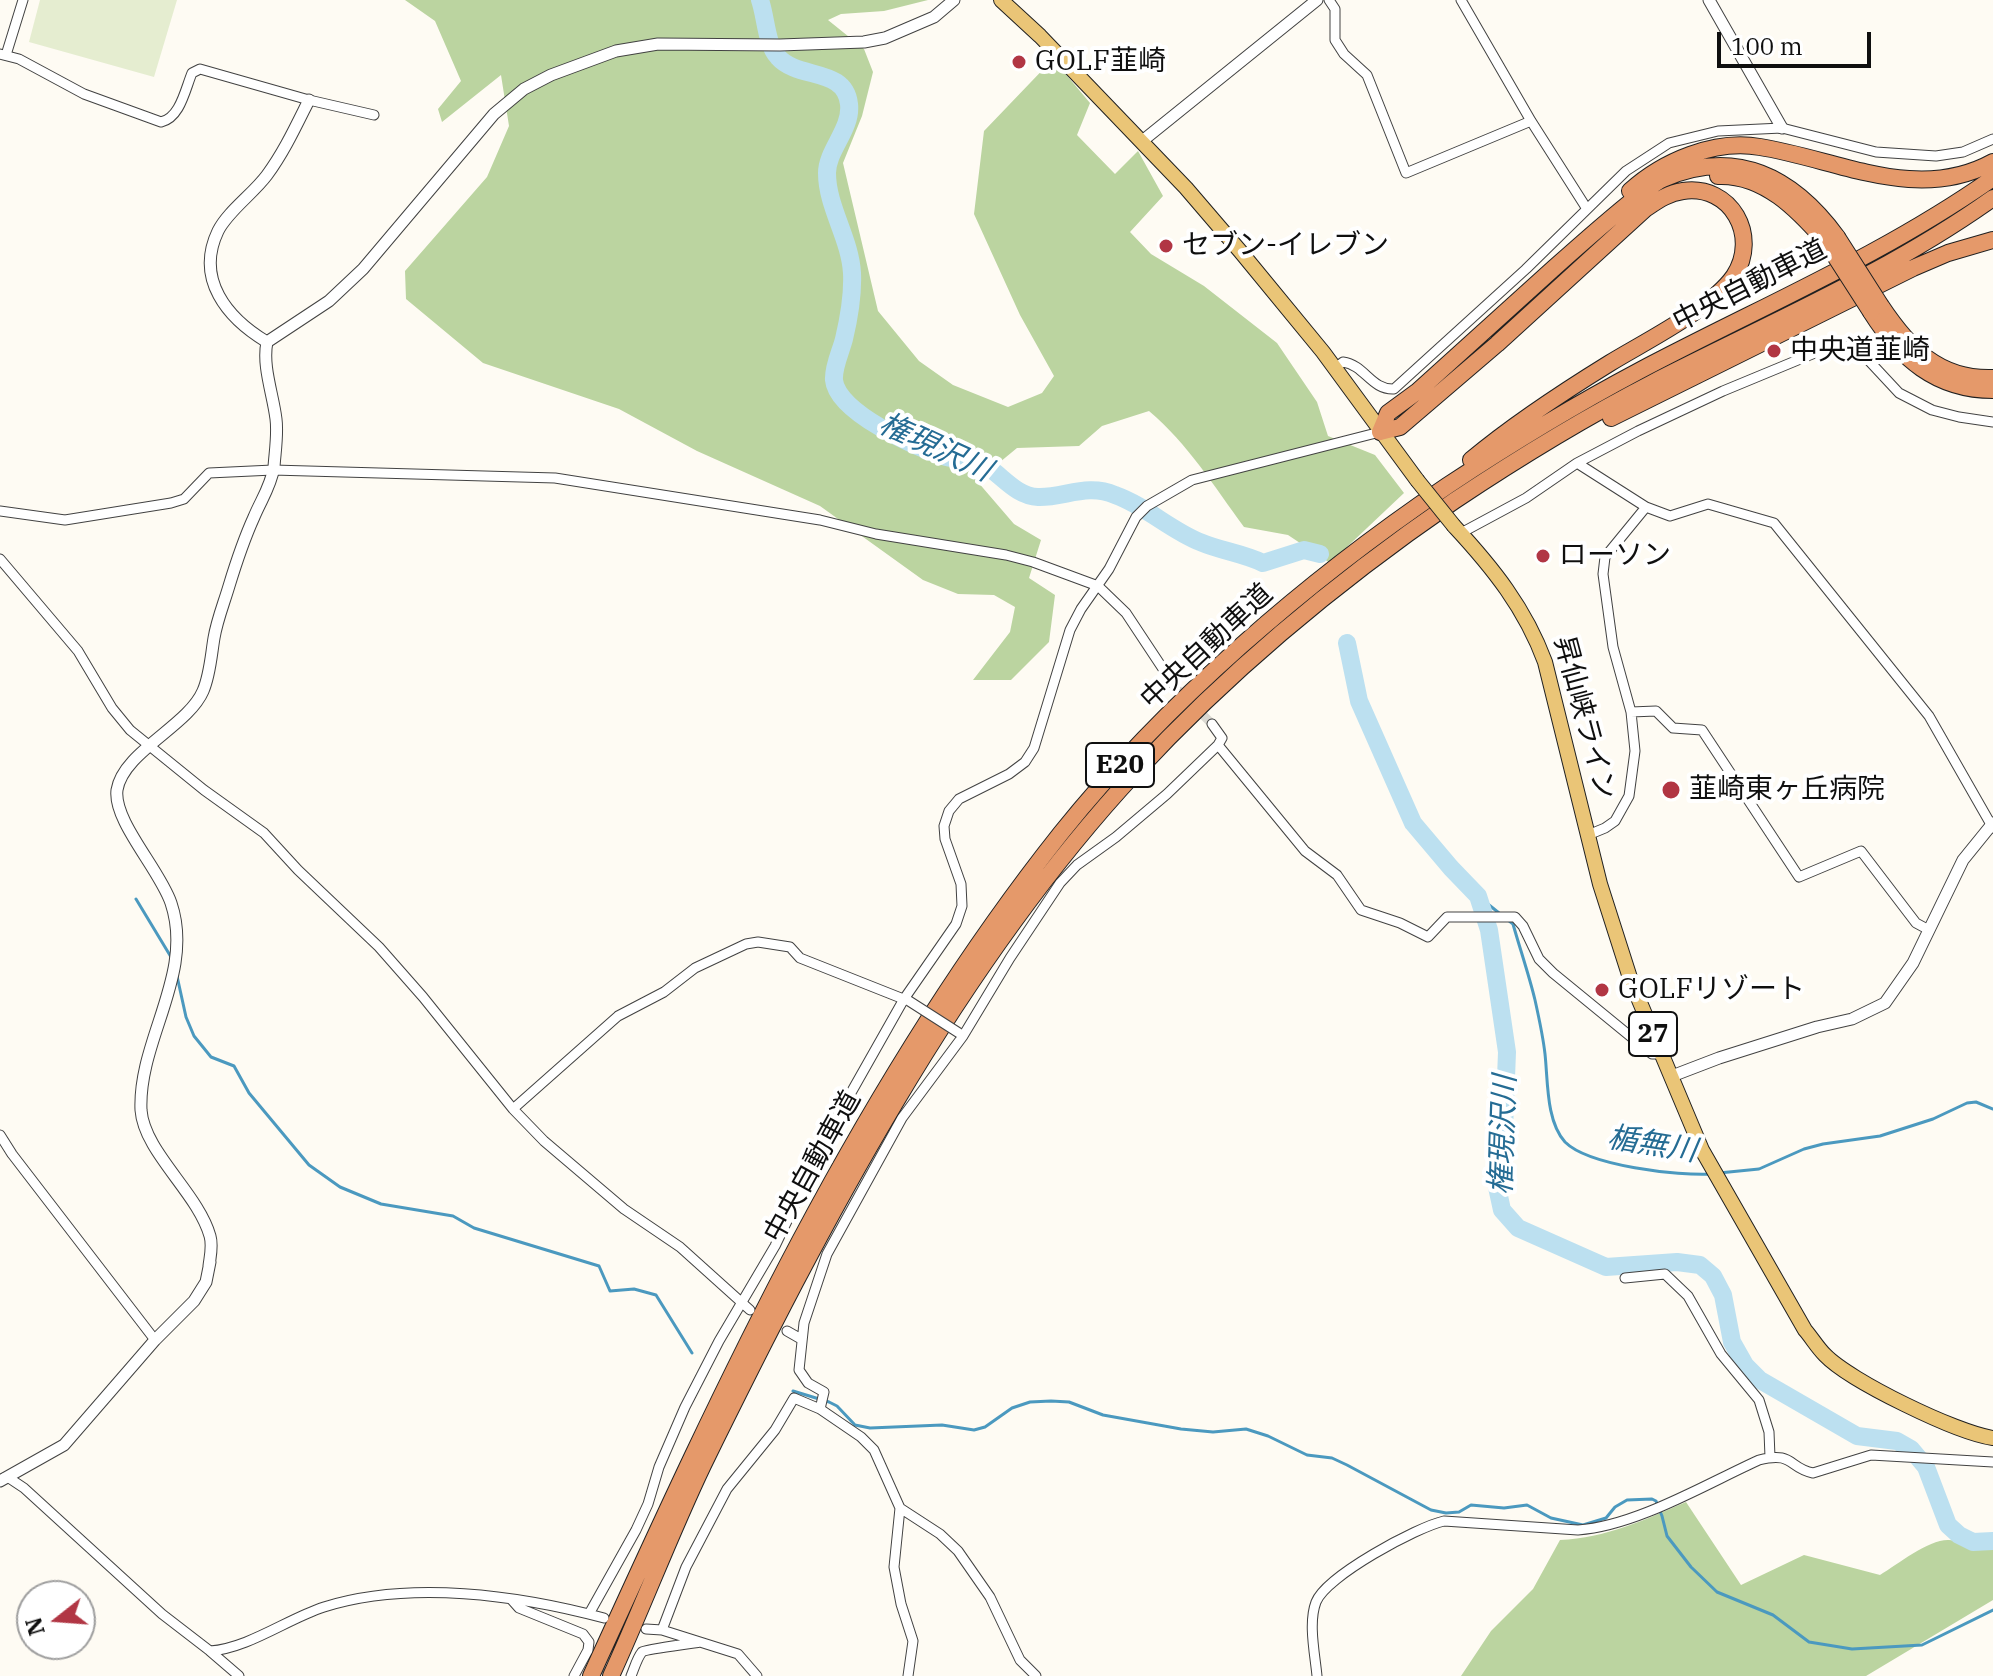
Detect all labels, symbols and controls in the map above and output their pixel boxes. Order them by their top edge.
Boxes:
scale bar [1721,16,1875,66]
text: 100 m [1731,30,1803,62]
place label: GOLF韮崎 [1035,45,1166,79]
marker: GOLF韮崎 [1010,53,1028,71]
place label: セブン-イレブン [1182,229,1389,263]
street label: 中央自動車道 [1668,233,1832,339]
marker: セブン-イレブン [1157,237,1175,255]
place label: 中央道韮崎 [1790,334,1930,368]
marker: 中央道韮崎 [1765,342,1783,360]
water label: 権現沢川 [873,406,997,490]
place label: ローソン [1559,539,1671,573]
marker: ローソン [1534,547,1552,565]
street label: 中央自動車道 [1134,577,1280,717]
street label: 昇仙峡ライン [1546,633,1622,803]
road number: E20 [1086,743,1154,787]
place label: 韮崎東ヶ丘病院 [1689,773,1885,807]
marker: 韮崎東ヶ丘病院 [1660,779,1682,801]
place label: GOLFリゾート [1618,973,1805,1007]
marker: GOLFリゾート [1593,981,1611,999]
road number: 27 [1629,1012,1677,1056]
water label: 権現沢川 [1484,1074,1524,1196]
street label: 中央自動車道 [758,1085,868,1249]
water label: 楯無川 [1605,1120,1699,1170]
north arrow [16,1580,96,1660]
text: N [18,1614,51,1639]

